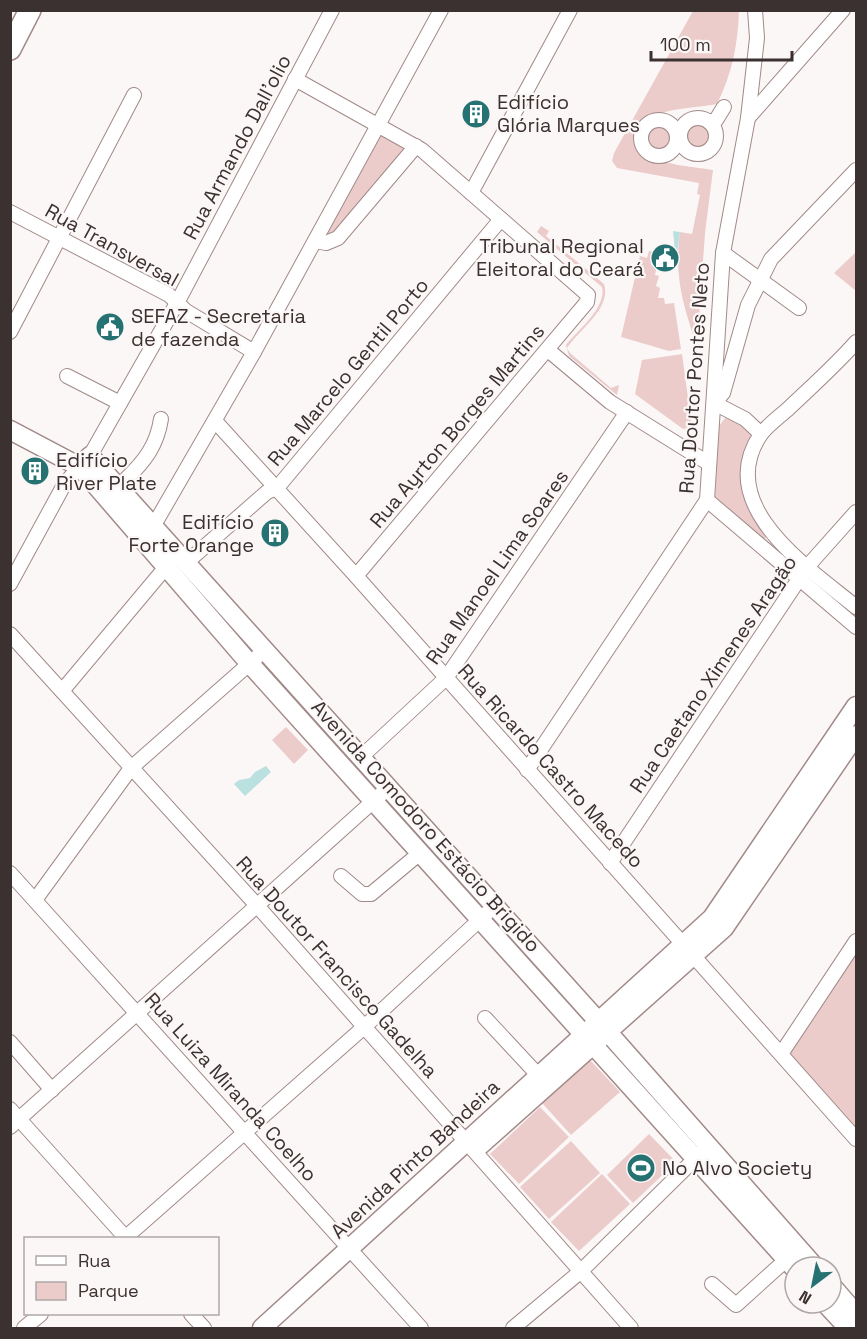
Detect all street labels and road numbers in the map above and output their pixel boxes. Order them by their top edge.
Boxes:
street label: Rua Armando Dall'olio [177,50,297,244]
street label: Rua Transversal [41,198,183,292]
street label: Rua Doutor Pontes Neto [673,262,715,494]
street label: Rua Marcelo Gentil Porto [262,273,434,471]
street label: Rua Ayrton Borges Martins [364,319,550,533]
street label: Rua Manoel Lima Soares [420,464,574,670]
street label: Rua Caetano Ximenes Aragão [624,550,802,798]
street label: Rua Ricardo Castro Macedo [452,658,650,874]
street label: Avenida Comodoro Estácio Brigido [306,694,546,958]
street label: Rua Doutor Francisco Gadelha [230,851,444,1083]
street label: Rua Luiza Miranda Coelho [139,987,323,1187]
street label: Avenida Pinto Bandeira [325,1074,505,1244]

